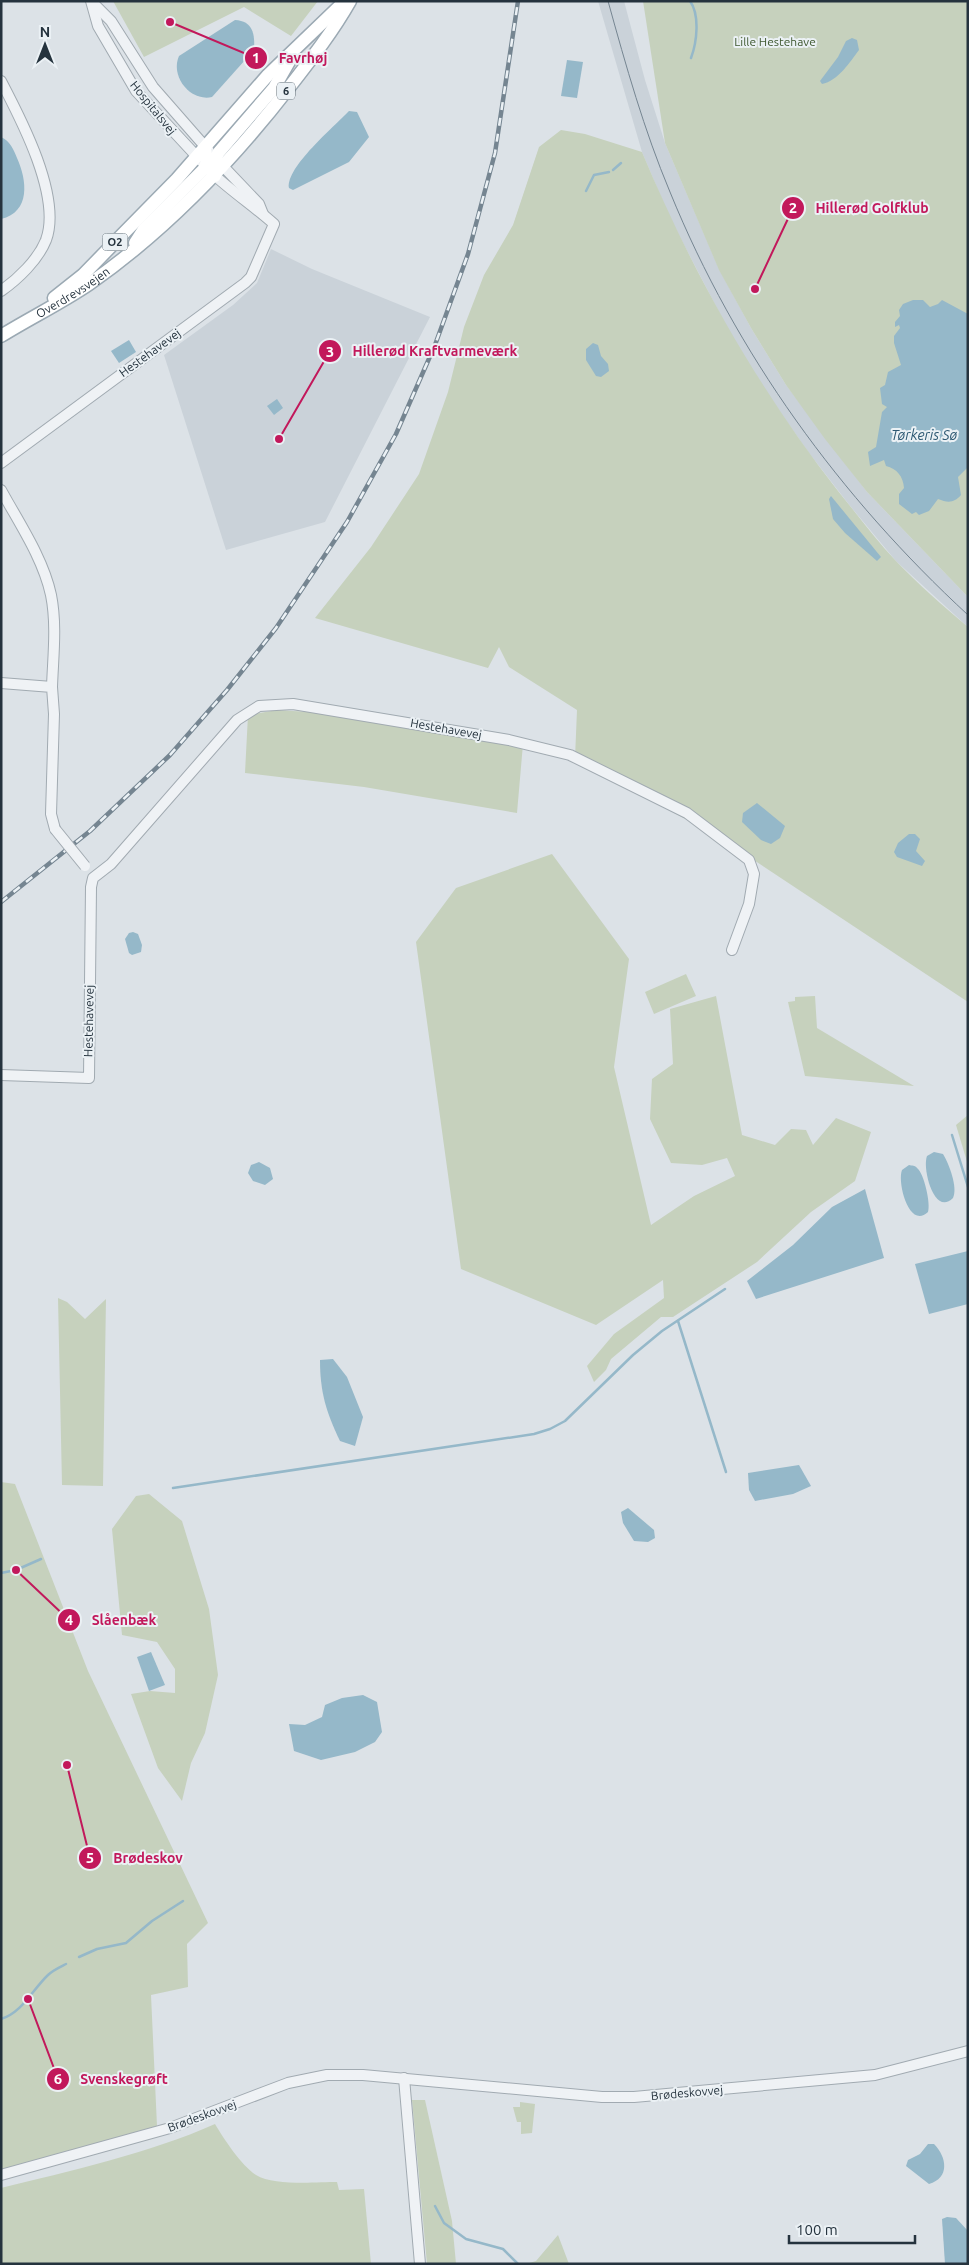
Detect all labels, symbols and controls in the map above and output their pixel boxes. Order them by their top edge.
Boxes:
north arrow [20,20,70,70]
text: N [40,24,50,40]
park label: Lille Hestehave [734,35,816,48]
callout: Favrhøj [243,43,337,72]
text: 1 [252,49,260,66]
text: Favrhøj [279,50,327,66]
street label: Hospitalsvej [128,78,179,137]
road number: 6 [277,82,295,100]
callout: Hillerød Golfklub [781,194,939,223]
text: 2 [789,199,797,216]
text: Hillerød Golfklub [815,200,929,216]
road number: O2 [102,233,128,250]
street label: Overdrevsvejen [34,264,112,320]
street label: Hestehavevej [117,326,183,379]
callout: Hillerød Kraftvarmeværk [317,337,527,366]
text: 3 [326,343,334,360]
text: Hillerød Kraftvarmeværk [353,343,518,359]
water label: Tørkeris Sø [891,427,957,443]
street label: Hestehavevej [409,716,483,741]
street label: Hestehavevej [81,985,96,1057]
callout: Slåenbæk [57,1606,166,1635]
text: 4 [65,1611,73,1628]
text: Slåenbæk [92,1612,156,1628]
callout: Brødeskov [78,1844,192,1873]
text: 5 [86,1849,94,1866]
text: Brødeskov [113,1850,183,1866]
callout: Svenskegrøft [45,2064,178,2093]
text: 6 [54,2070,62,2087]
text: Svenskegrøft [80,2071,168,2087]
street label: Brødeskovvej [650,2083,724,2102]
street label: Brødeskovvej [166,2097,238,2134]
scale bar [789,2212,915,2244]
text: 100 m [796,2221,838,2238]

